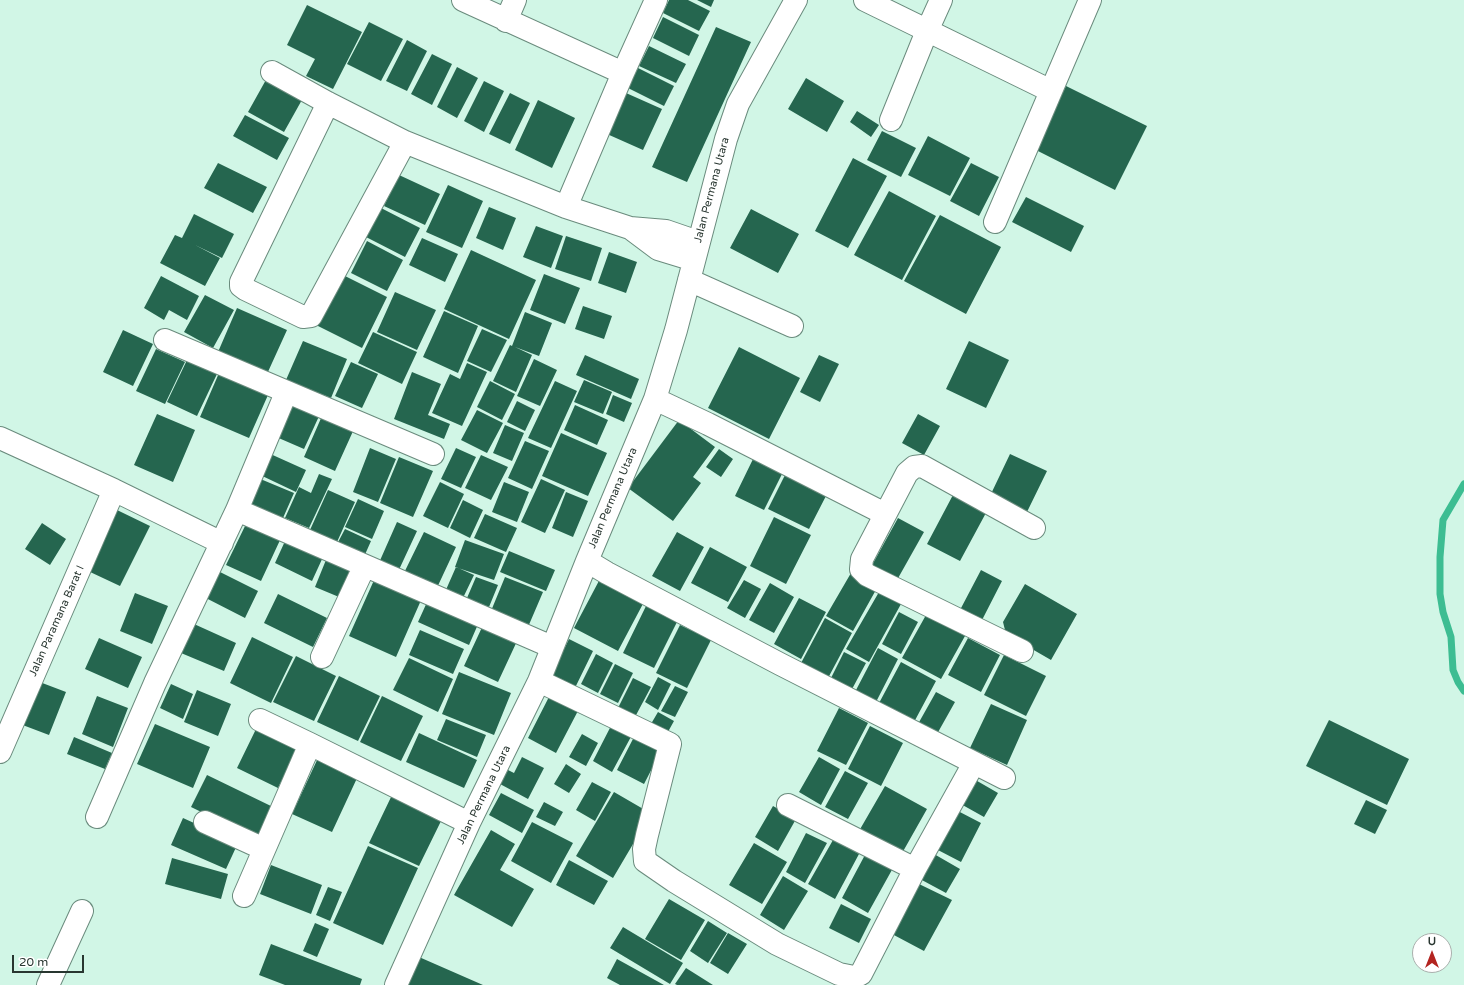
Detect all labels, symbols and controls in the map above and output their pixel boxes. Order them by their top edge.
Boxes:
street label: Jalan Permana Utara [692,136,732,244]
street label: Jalan Permana Utara [586,445,640,551]
street label: Jalan Paramana Barat I [27,564,87,678]
street label: Jalan Permana Utara [454,743,514,847]
north arrow [1412,933,1452,973]
text: U [1428,935,1436,948]
scale bar [14,947,86,973]
text: 20 m [19,955,48,969]

